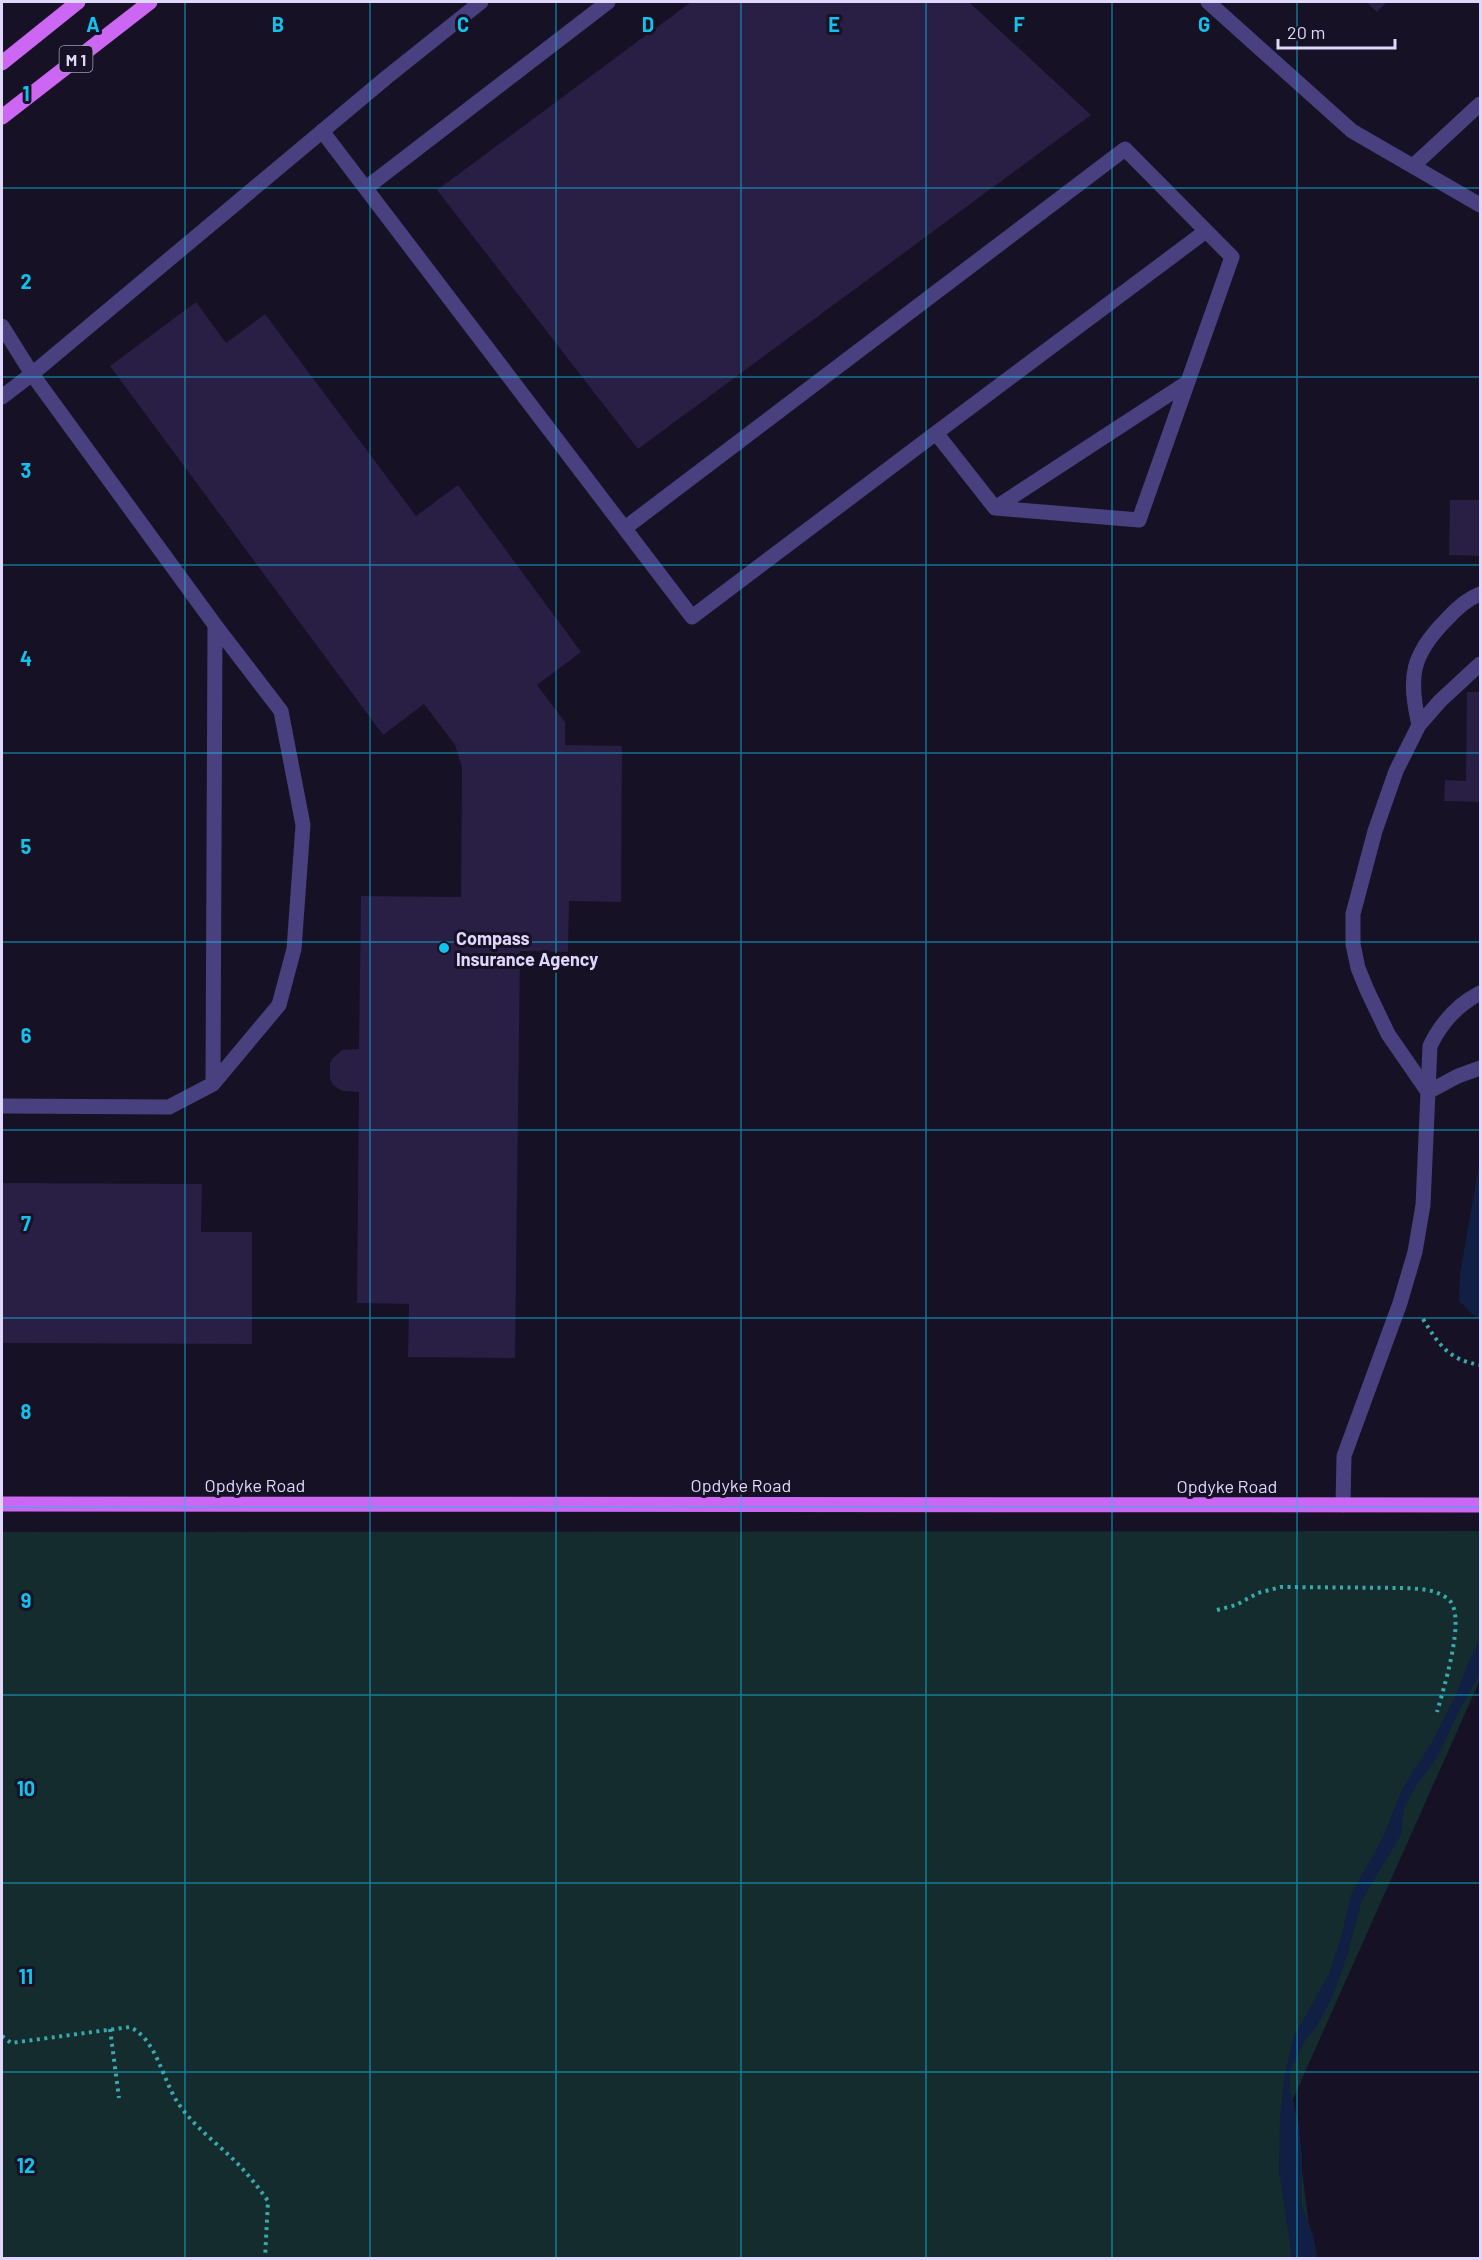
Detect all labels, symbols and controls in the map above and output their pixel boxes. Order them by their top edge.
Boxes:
text: A [86,12,100,36]
text: B [272,12,284,36]
text: C [457,12,469,36]
text: D [642,12,654,36]
text: E [828,12,840,36]
text: F [1013,12,1025,36]
text: G [1198,12,1210,36]
scale bar [1278,12,1395,50]
text: 20 m [1287,21,1325,43]
road number: M 1 [60,46,92,72]
text: 1 [22,81,30,105]
text: 2 [20,269,32,293]
text: 3 [21,458,31,482]
text: 4 [20,646,32,670]
text: 5 [21,834,32,858]
place label: Compass Insurance Agency [456,927,598,970]
marker: Compass Insurance Agency [437,941,451,955]
text: 6 [21,1023,32,1047]
text: 7 [21,1211,31,1235]
text: 8 [21,1399,32,1423]
street label: Opdyke Road [205,1474,305,1496]
street label: Opdyke Road [691,1474,791,1496]
street label: Opdyke Road [1177,1475,1277,1497]
text: 9 [21,1588,31,1612]
text: 10 [17,1776,35,1800]
text: 11 [19,1964,33,1988]
text: 12 [17,2153,35,2177]

